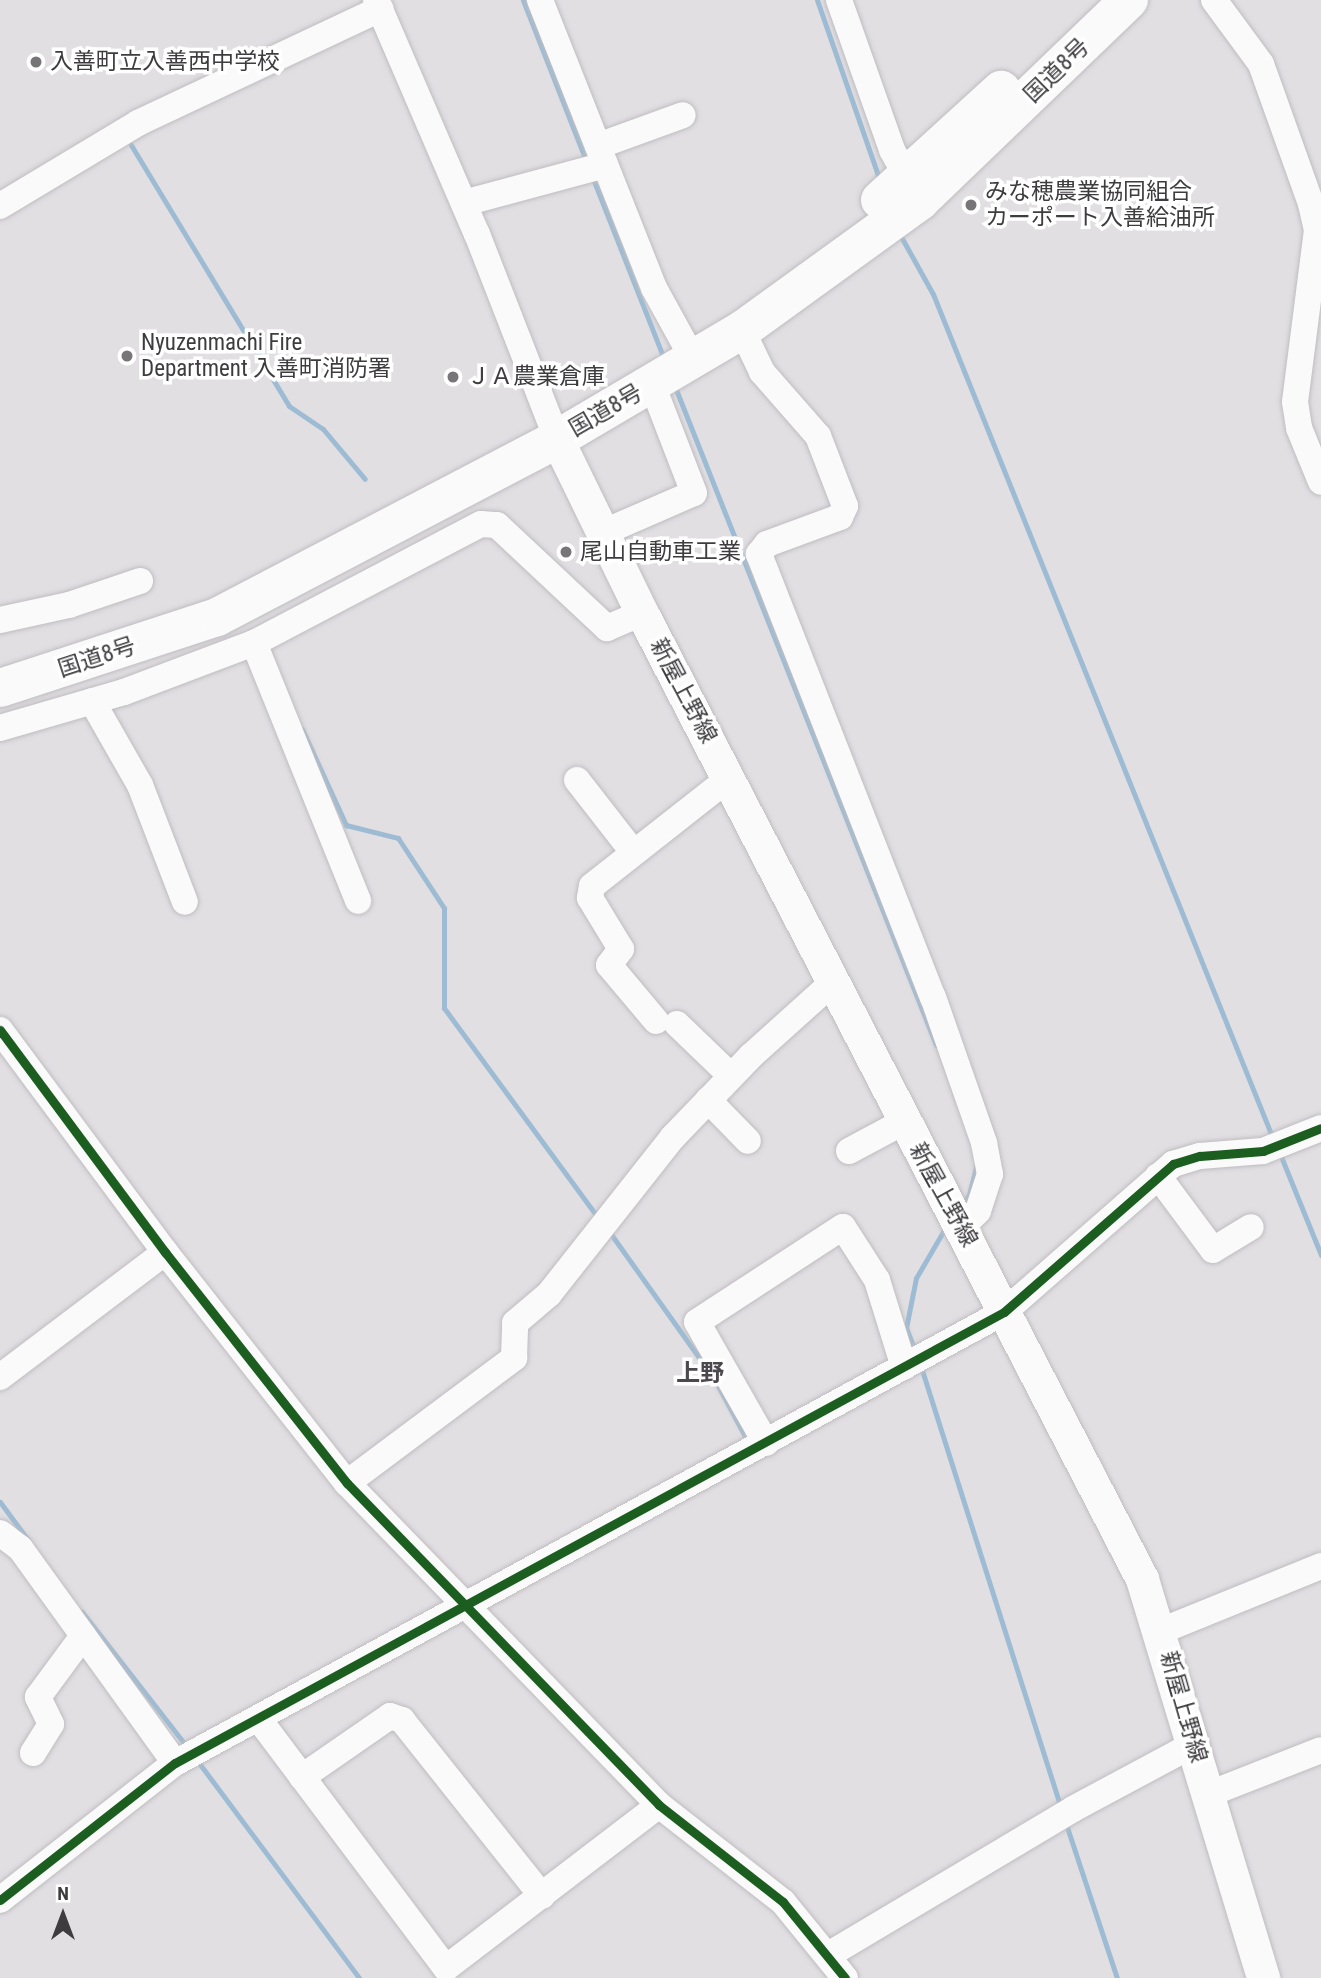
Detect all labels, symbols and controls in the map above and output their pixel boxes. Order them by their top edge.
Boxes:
street label: 国道8号 [1019,33,1095,109]
place label: 入善町立入善西中学校 [50,48,280,76]
marker: 入善町立入善西中学校 [28,54,44,70]
place label: みな穂農業協同組合 カーポート入善給油所 [985,178,1215,232]
marker: みな穂農業協同組合 カーポート入善給油所 [963,197,979,213]
place label: Nyuzenmachi Fire Department 入善町消防署 [141,329,391,383]
marker: Nyuzenmachi Fire Department 入善町消防署 [119,348,135,364]
place label: ＪＡ農業倉庫 [467,363,605,391]
marker: ＪＡ農業倉庫 [445,369,461,385]
street label: 国道8号 [564,379,648,443]
place label: 尾山自動車工業 [580,538,741,566]
marker: 尾山自動車工業 [558,544,574,560]
street label: 国道8号 [55,632,139,684]
street label: 新屋上野線 [644,634,722,748]
street label: 新屋上野線 [903,1138,983,1252]
district label: 上野 [676,1360,724,1388]
street label: 新屋上野線 [1154,1648,1212,1766]
north arrow [28,1880,98,1950]
text: N [57,1882,69,1905]

